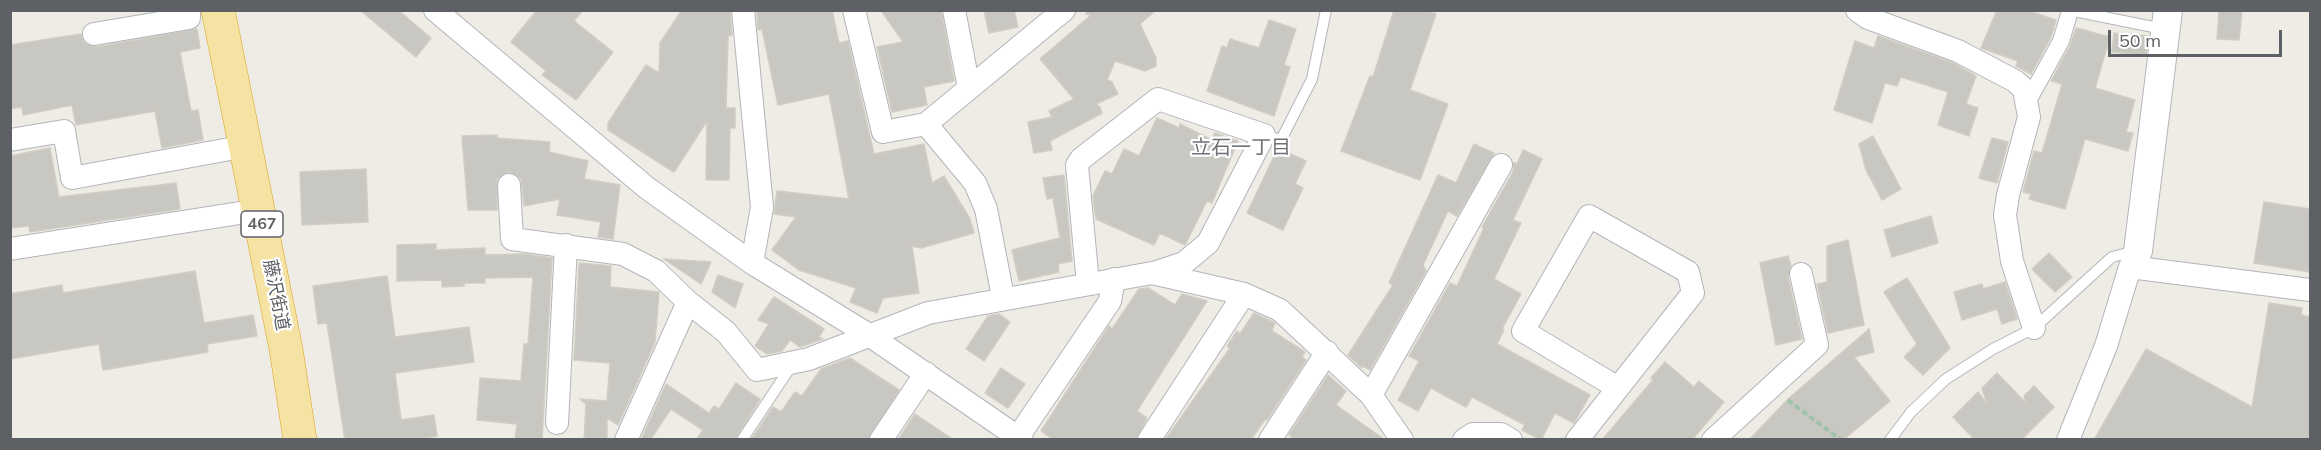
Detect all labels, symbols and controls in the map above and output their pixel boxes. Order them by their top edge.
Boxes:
scale bar [2111,18,2285,56]
text: 50 m [2119,29,2161,52]
district label: 立石一丁目 [1191,136,1291,160]
road number: 467 [241,211,283,237]
street label: 藤沢街道 [259,258,293,332]

